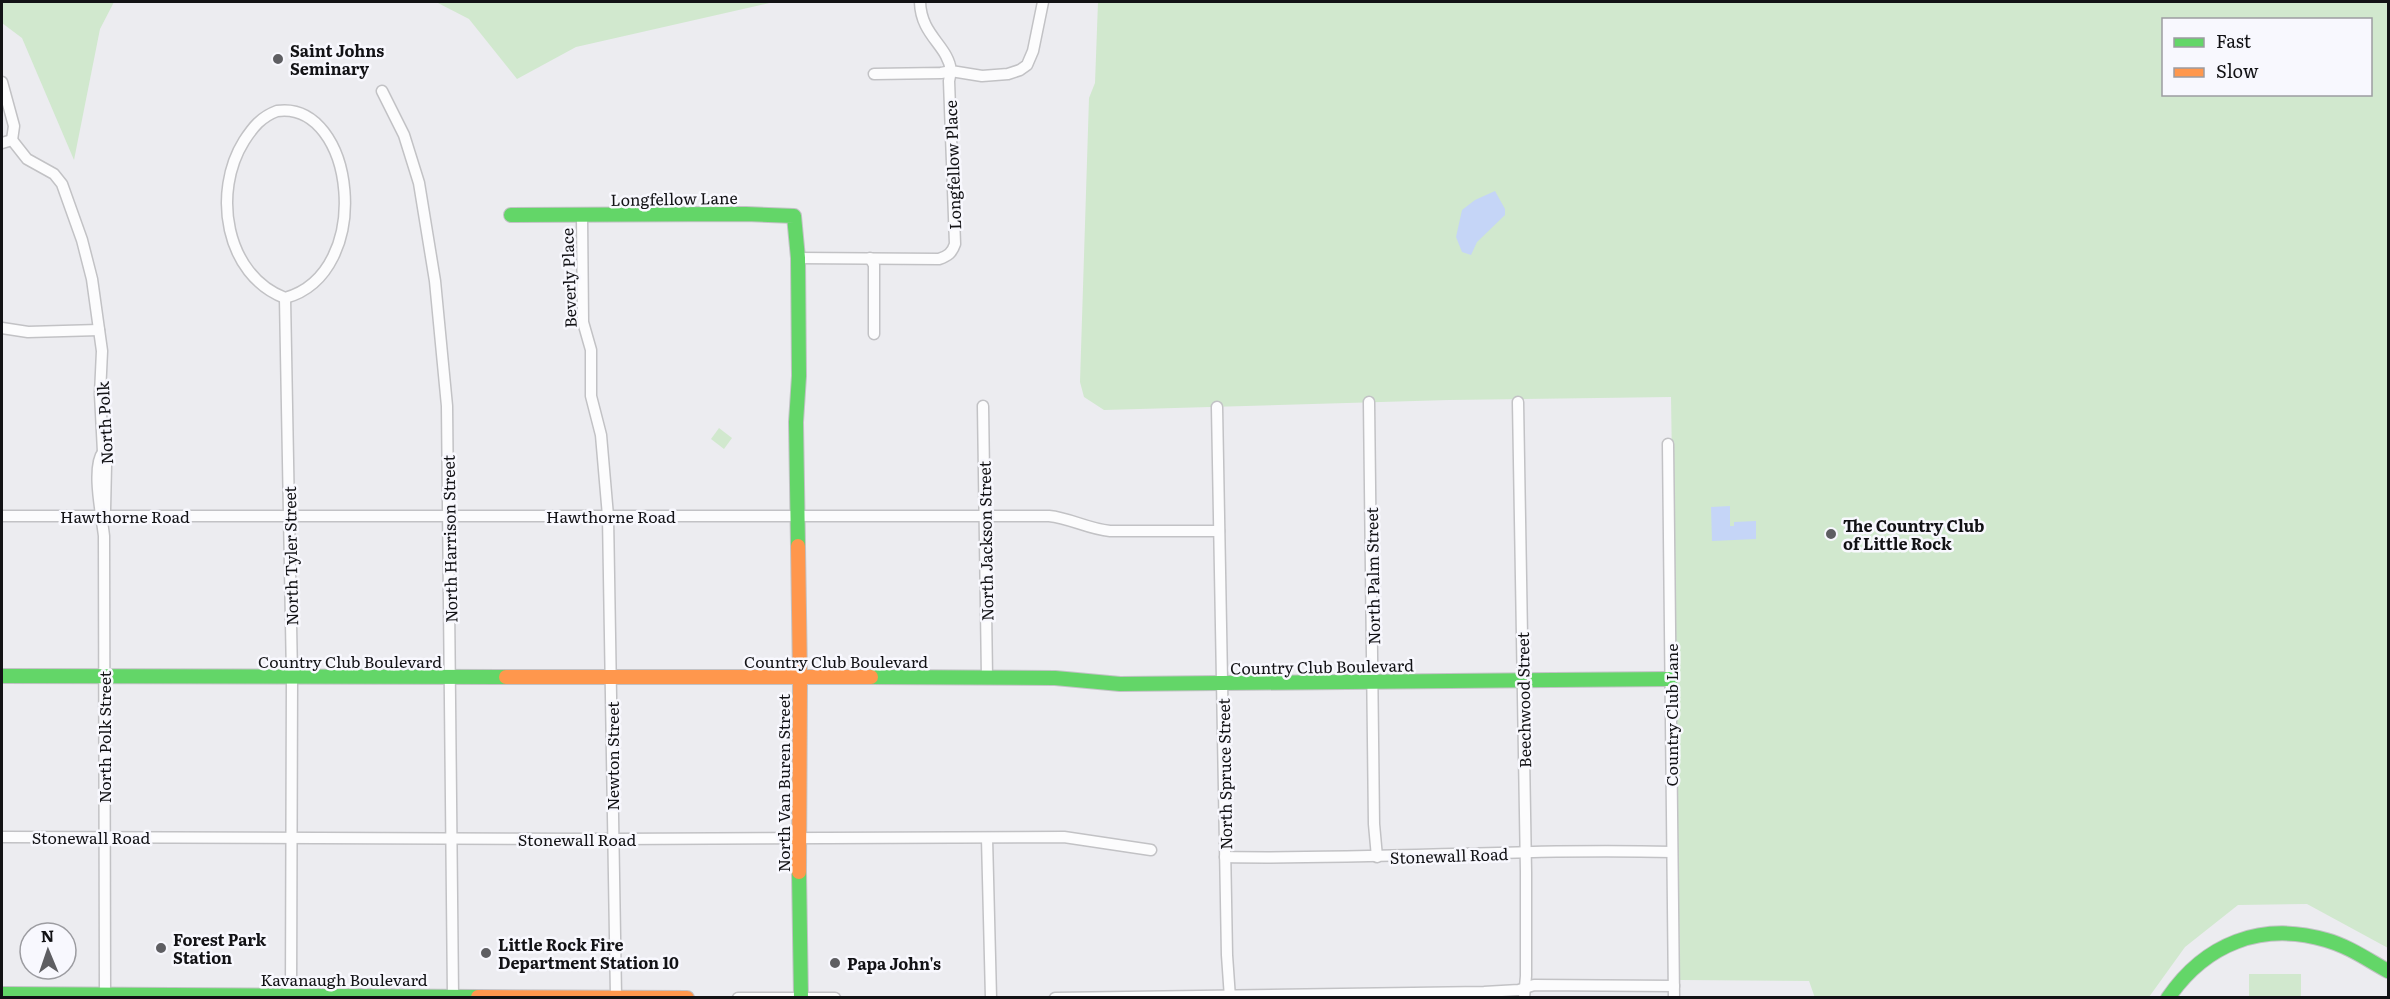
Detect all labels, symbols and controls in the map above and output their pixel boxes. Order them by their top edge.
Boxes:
legend [2162,18,2372,96]
text: Fast [2216,27,2252,54]
place label: Saint Johns Seminary [290,38,384,80]
marker: Saint Johns Seminary [271,52,285,66]
text: Slow [2216,57,2259,84]
street label: Longfellow Place [938,100,966,230]
street label: Longfellow Lane [610,185,738,211]
street label: Beverly Place [554,228,582,328]
street label: North Polk [90,380,118,465]
street label: North Harrison Street [436,454,462,623]
street label: North Jackson Street [972,460,998,621]
street label: North Tyler Street [277,485,303,626]
street label: Hawthorne Road [60,504,190,528]
street label: Hawthorne Road [546,504,676,528]
street label: North Palm Street [1359,506,1385,645]
place label: The Country Club of Little Rock [1843,513,1984,555]
marker: The Country Club of Little Rock [1824,527,1838,541]
street label: Beechwood Street [1510,631,1536,768]
street label: Country Club Lane [1659,643,1683,787]
street label: Country Club Boulevard [258,649,442,673]
street label: Country Club Boulevard [744,649,928,673]
street label: Country Club Boulevard [1230,652,1414,680]
street label: North Polk Street [92,670,116,803]
street label: North Van Buren Street [771,693,795,872]
street label: North Spruce Street [1211,697,1237,850]
street label: Newton Street [600,701,624,811]
street label: Stonewall Road [32,825,151,849]
street label: Stonewall Road [518,827,637,851]
street label: Stonewall Road [1389,841,1509,869]
north arrow [18,921,78,981]
text: N [40,923,55,947]
place label: Forest Park Station [173,927,267,969]
place label: Little Rock Fire Department Station 10 [498,932,679,974]
marker: Forest Park Station [154,941,168,955]
marker: Little Rock Fire Department Station 10 [479,946,493,960]
place label: Papa John's [847,951,941,975]
marker: Papa John's [828,956,842,970]
street label: Kavanaugh Boulevard [260,967,428,991]

